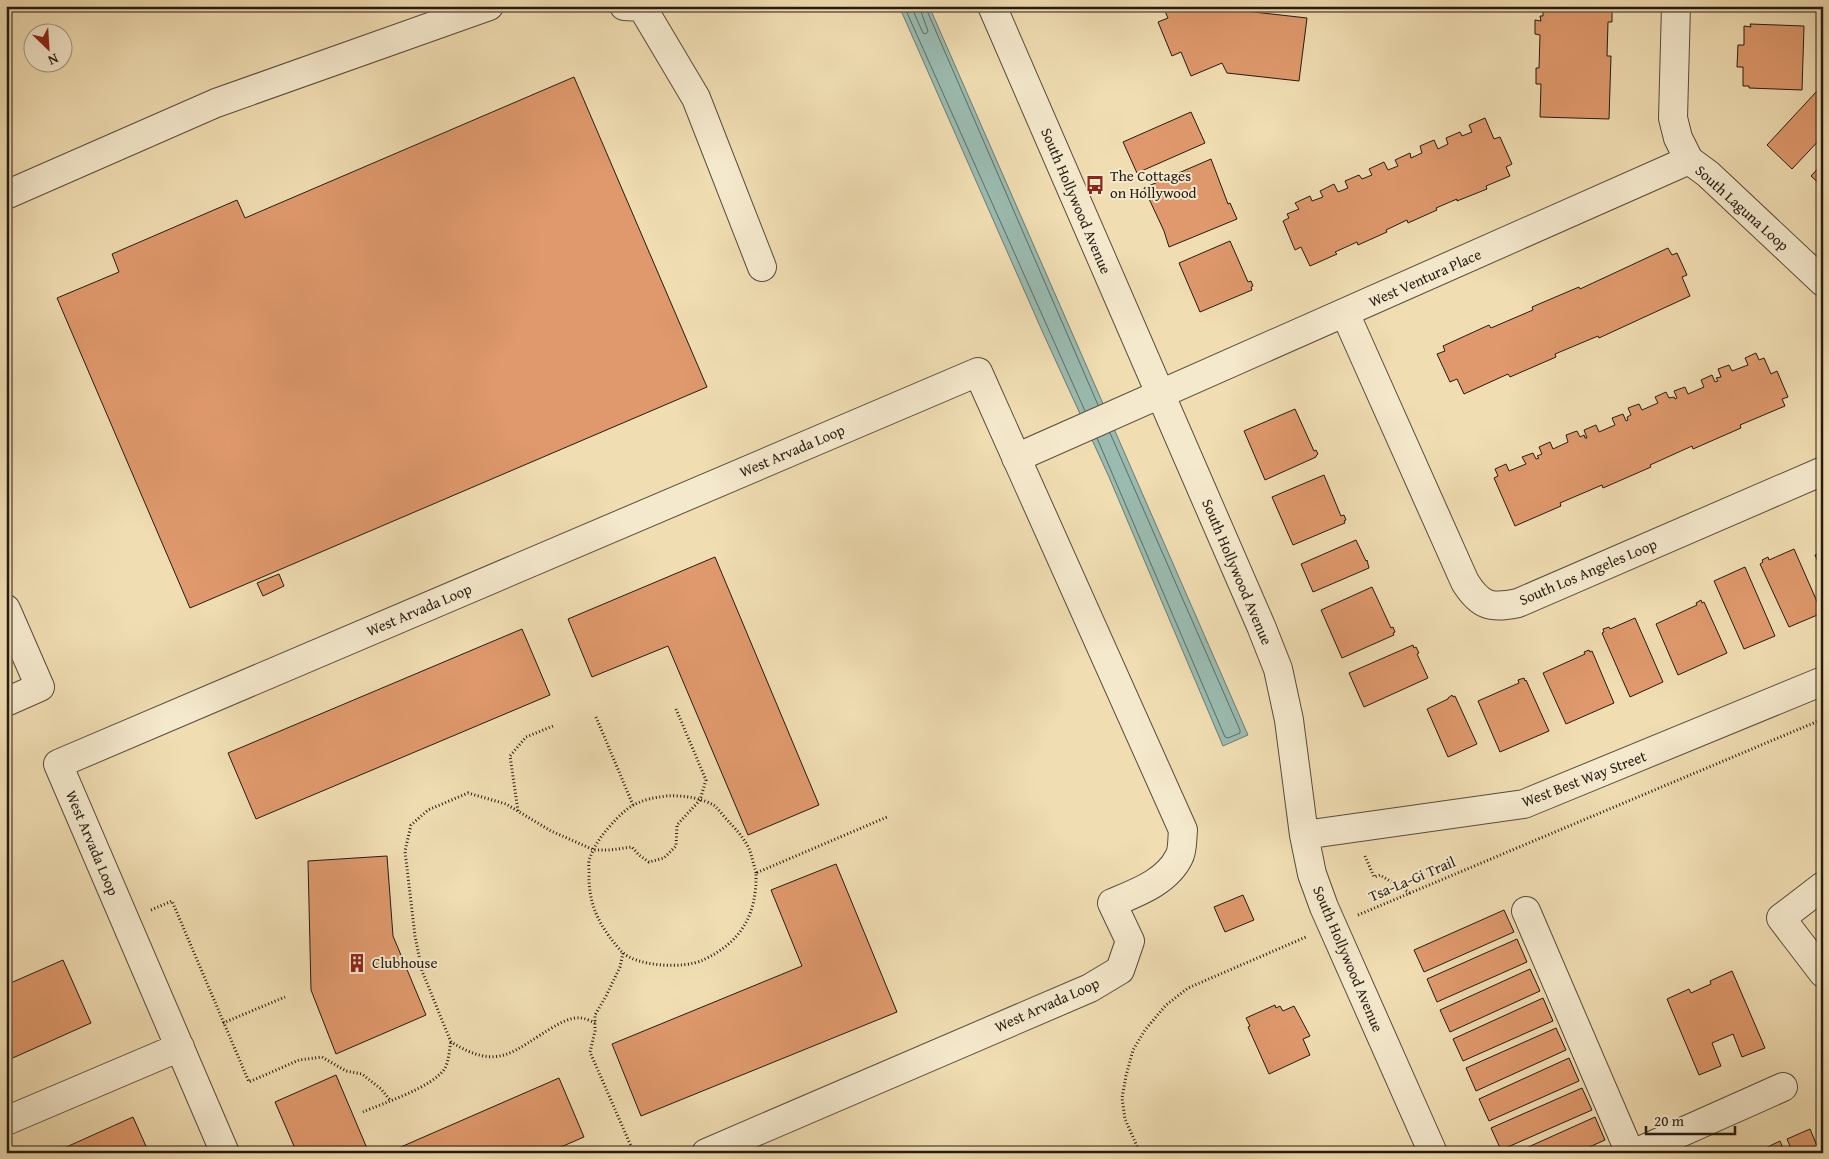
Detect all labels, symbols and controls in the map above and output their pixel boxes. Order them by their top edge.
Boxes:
north arrow [22,22,72,72]
text: N [44,49,62,71]
street label: South Hollywood Avenue [1036,125,1117,277]
street label: South Laguna Loop [1691,160,1794,255]
place label: The Cottages on Hollywood [1110,165,1197,203]
bus stop icon: The Cottages on Hollywood [1084,174,1106,196]
street label: West Ventura Place [1365,243,1484,312]
street label: West Arvada Loop [736,419,848,482]
street label: South Hollywood Avenue [1197,496,1278,648]
street label: South Los Angeles Loop [1516,533,1660,610]
street label: West Arvada Loop [363,578,475,641]
street label: West Best Way Street [1519,745,1650,812]
street label: West Arvada Loop [61,787,124,899]
street label: Tsa-La-Gi Trail [1365,851,1458,906]
street label: South Hollywood Avenue [1308,883,1389,1035]
building icon: Clubhouse [346,952,368,974]
place label: Clubhouse [372,952,437,973]
street label: West Arvada Loop [991,972,1102,1037]
scale bar [1646,1104,1735,1136]
text: 20 m [1654,1110,1685,1131]

